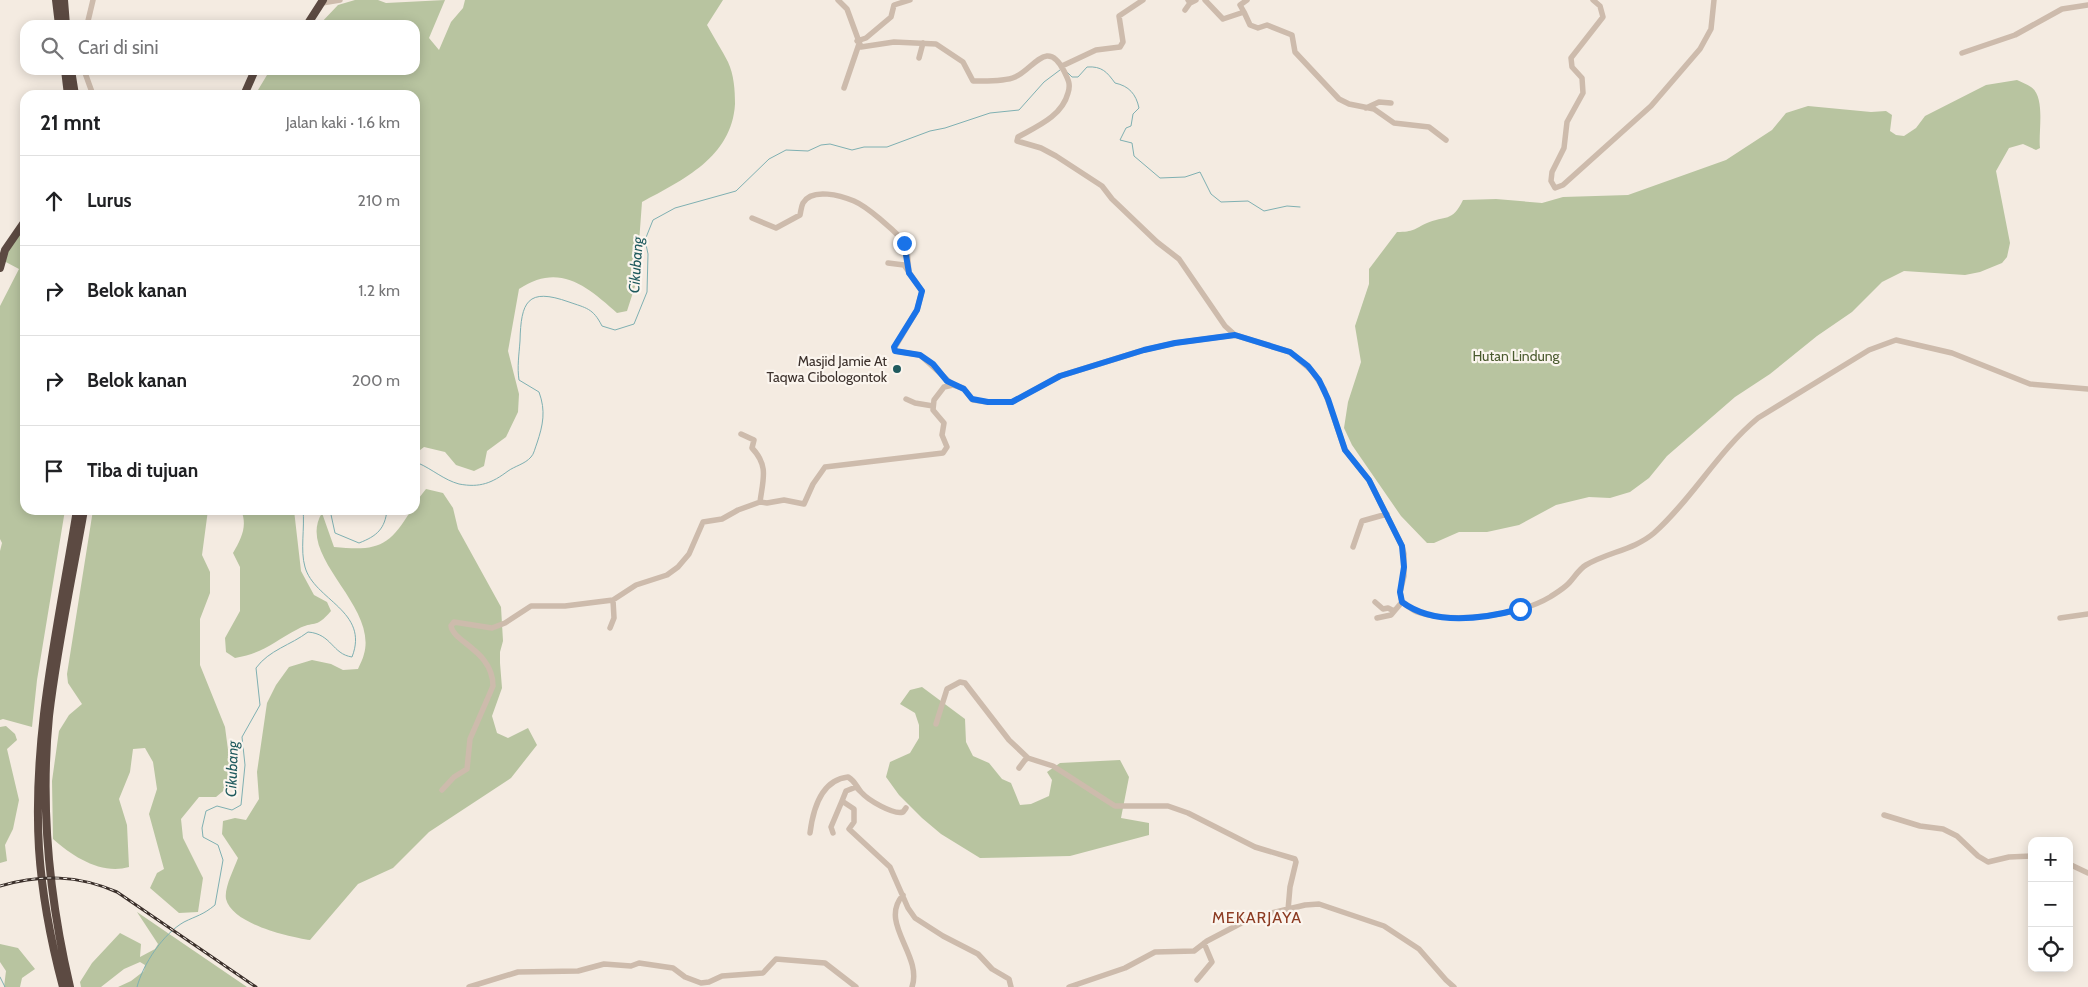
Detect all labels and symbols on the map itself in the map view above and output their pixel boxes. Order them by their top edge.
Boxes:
route end [893,232,916,255]
water label: Cikubang [625,235,647,294]
park label: Hutan Lindung [1472,347,1561,365]
place label: Masjid Jamie At Taqwa Cibologontok [766,352,888,386]
marker: Masjid Jamie At Taqwa Cibologontok [891,363,903,375]
route start [1509,598,1532,621]
water label: Cikubang [222,739,242,797]
district label: MEKARJAYA [1212,908,1302,927]

